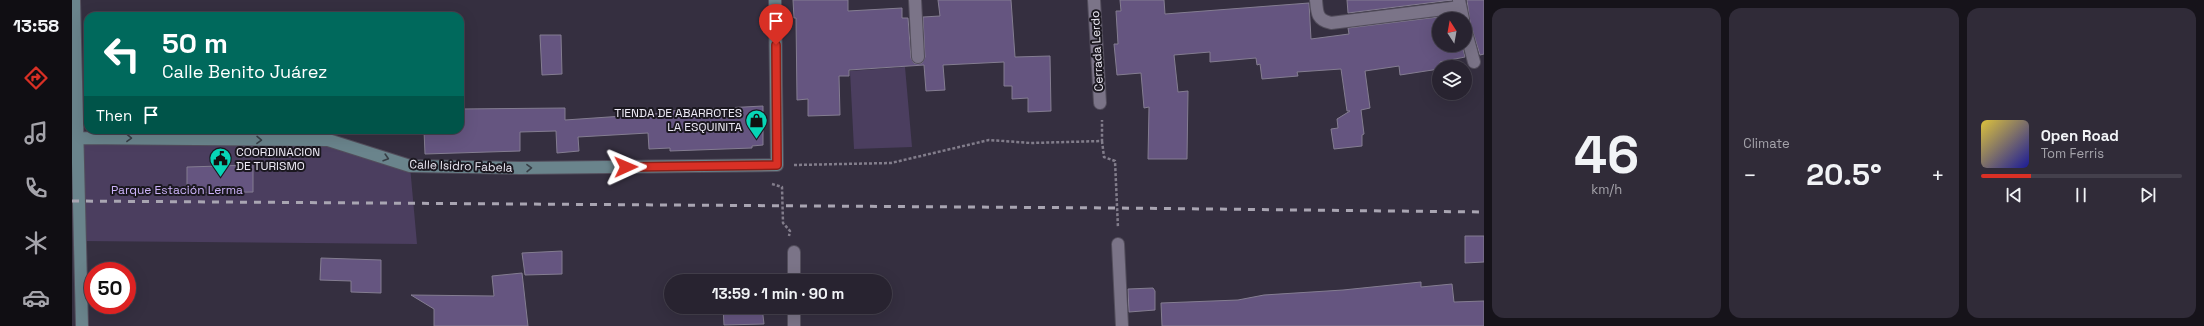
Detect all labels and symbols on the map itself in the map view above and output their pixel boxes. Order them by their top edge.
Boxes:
pin [759,4,793,45]
street label: Cerrada Lerdo [1087,10,1107,92]
north arrow [1432,12,1472,52]
place label: TIENDA DE ABARROTES LA ESQUINITA [614,105,742,135]
shop icon: TIENDA DE ABARROTES LA ESQUINITA [744,107,770,140]
one-way arrow [126,134,132,142]
one-way arrow [256,135,262,144]
place label: COORDINACION DE TURISMO [236,144,320,174]
public building icon: COORDINACION DE TURISMO [207,146,233,179]
position arrow [605,146,647,188]
one-way arrow [383,153,390,162]
street label: Calle Isidro Fabela [409,156,513,176]
one-way arrow [526,164,532,172]
park label: Parque Estación Lerma [111,182,243,198]
speed limit sign: 50 [84,262,136,314]

